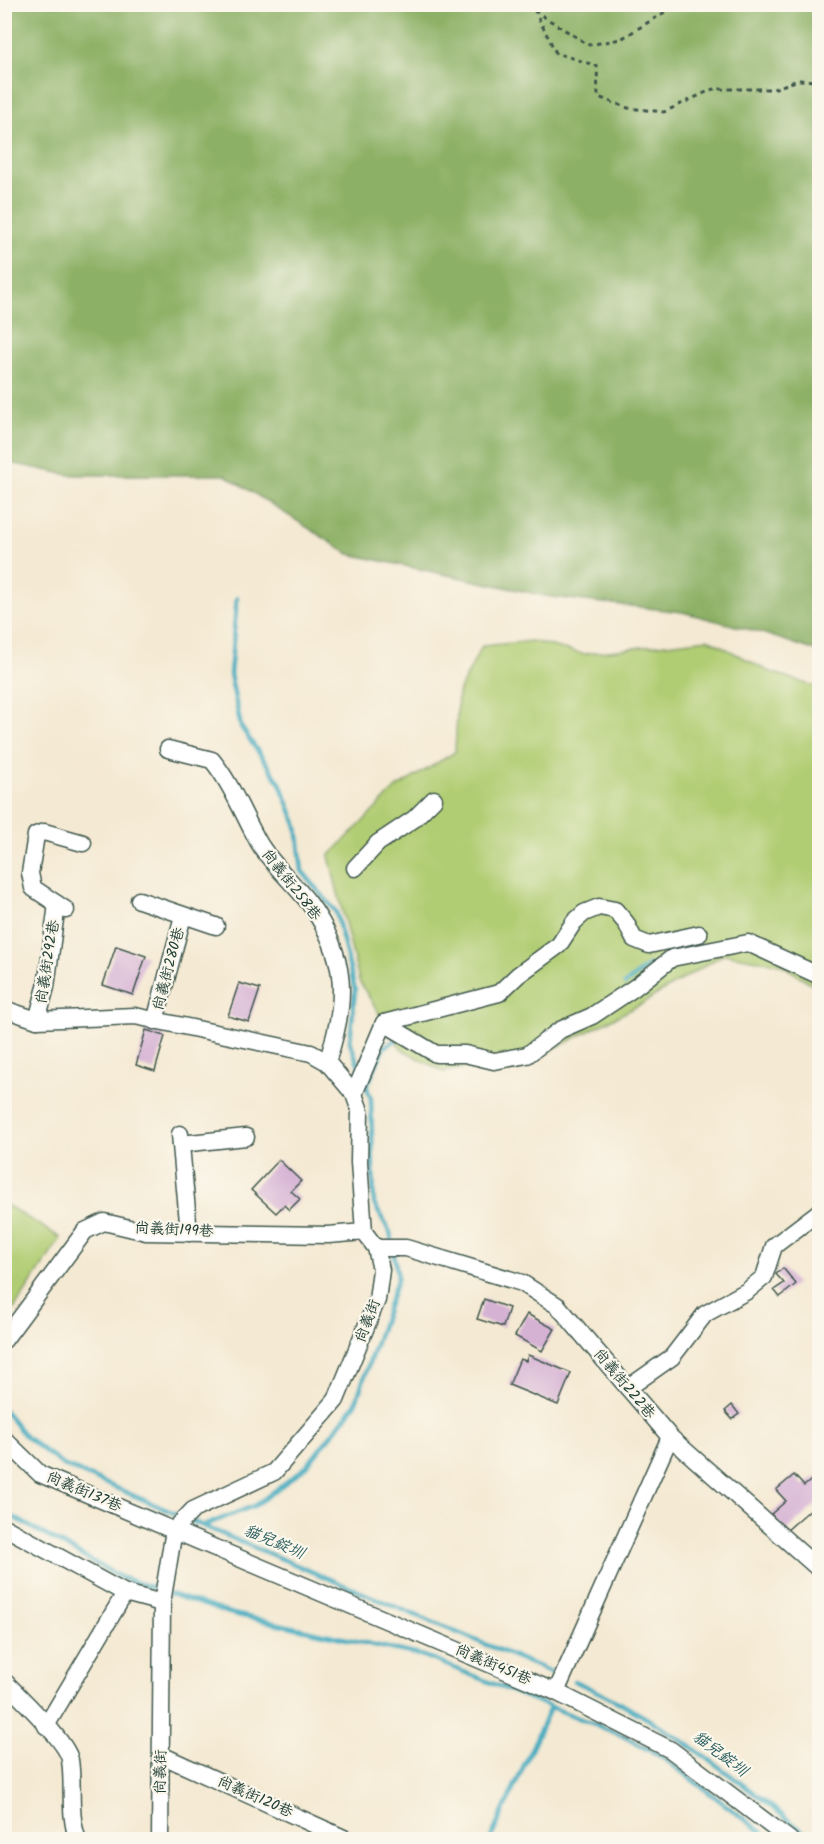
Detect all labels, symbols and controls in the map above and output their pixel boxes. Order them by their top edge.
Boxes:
street label: 尚義街258巷 [255,844,327,926]
street label: 尚義街292巷 [30,918,66,1006]
street label: 尚義街280巷 [146,925,192,1013]
street label: 尚義街199巷 [134,1216,214,1244]
street label: 尚義街 [349,1296,387,1346]
street label: 尚義街222巷 [587,1343,661,1425]
street label: 尚義街137巷 [42,1465,126,1519]
water label: 貓兒錠圳 [240,1518,310,1567]
street label: 尚義街451巷 [451,1638,535,1692]
water label: 貓兒錠圳 [687,1725,755,1784]
street label: 尚義街 [149,1749,173,1795]
street label: 尚義街120巷 [213,1770,297,1824]

